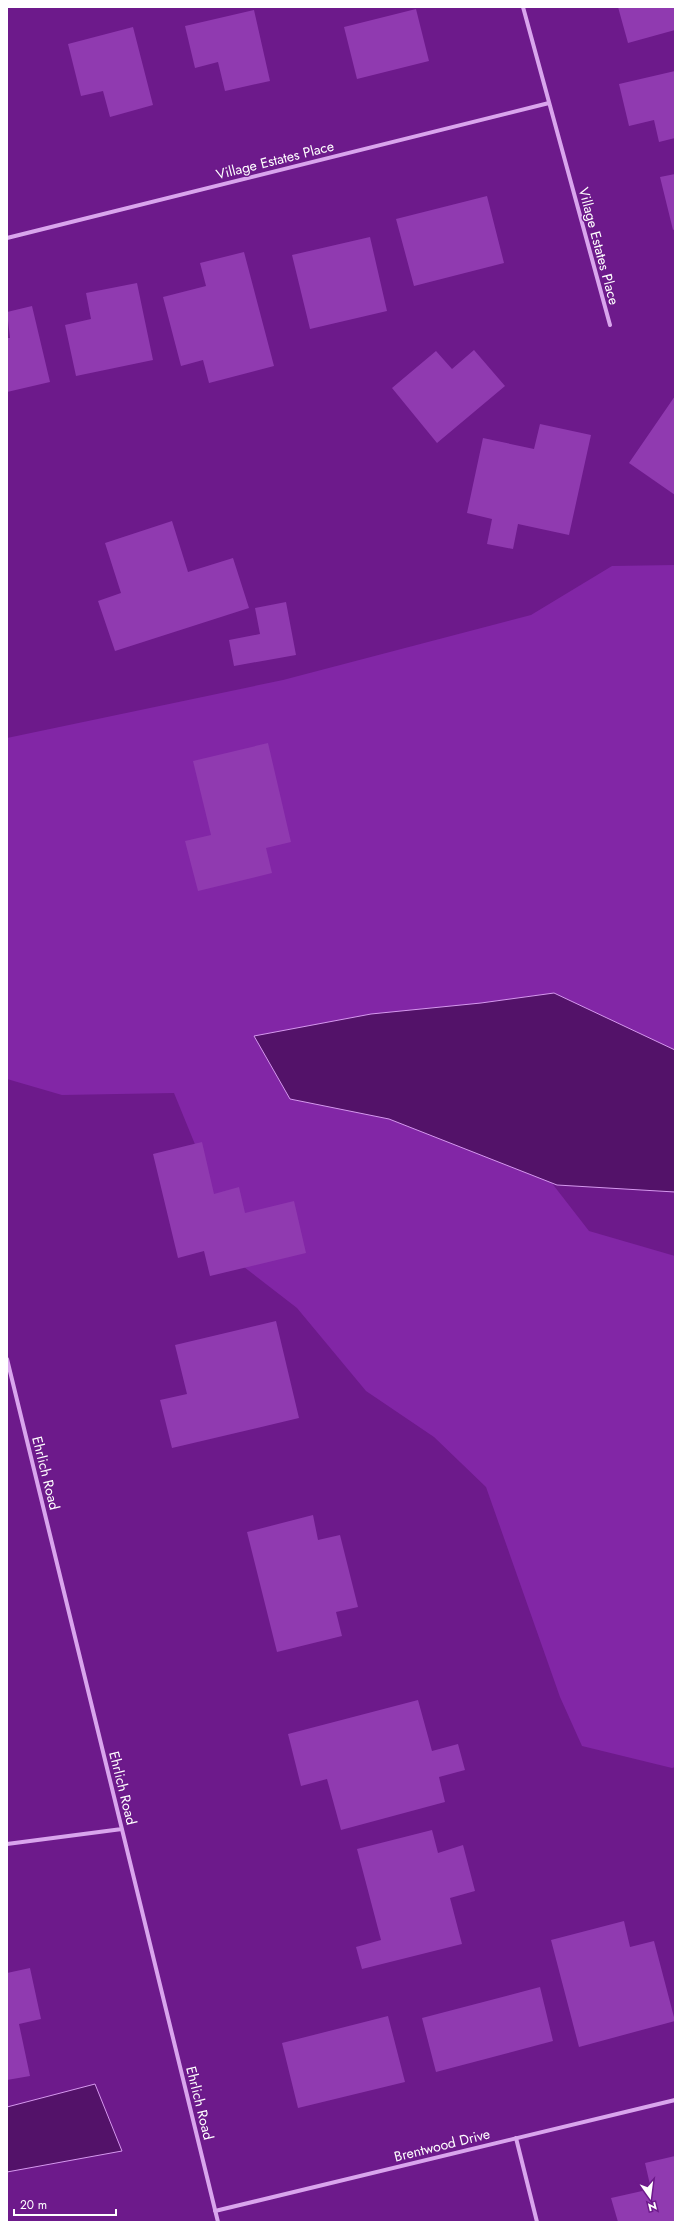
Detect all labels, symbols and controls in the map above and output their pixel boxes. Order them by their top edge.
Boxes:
street label: Village Estates Place [214,136,336,184]
street label: Village Estates Place [574,185,624,307]
street label: Ehrlich Road [27,1434,65,1512]
street label: Ehrlich Road [104,1749,142,1827]
street label: Ehrlich Road [181,2064,219,2142]
street label: Brentwood Drive [392,2123,492,2167]
north arrow [630,2177,670,2217]
scale bar [14,2191,116,2217]
text: 20 m [20,2196,47,2214]
text: N [646,2198,659,2216]

